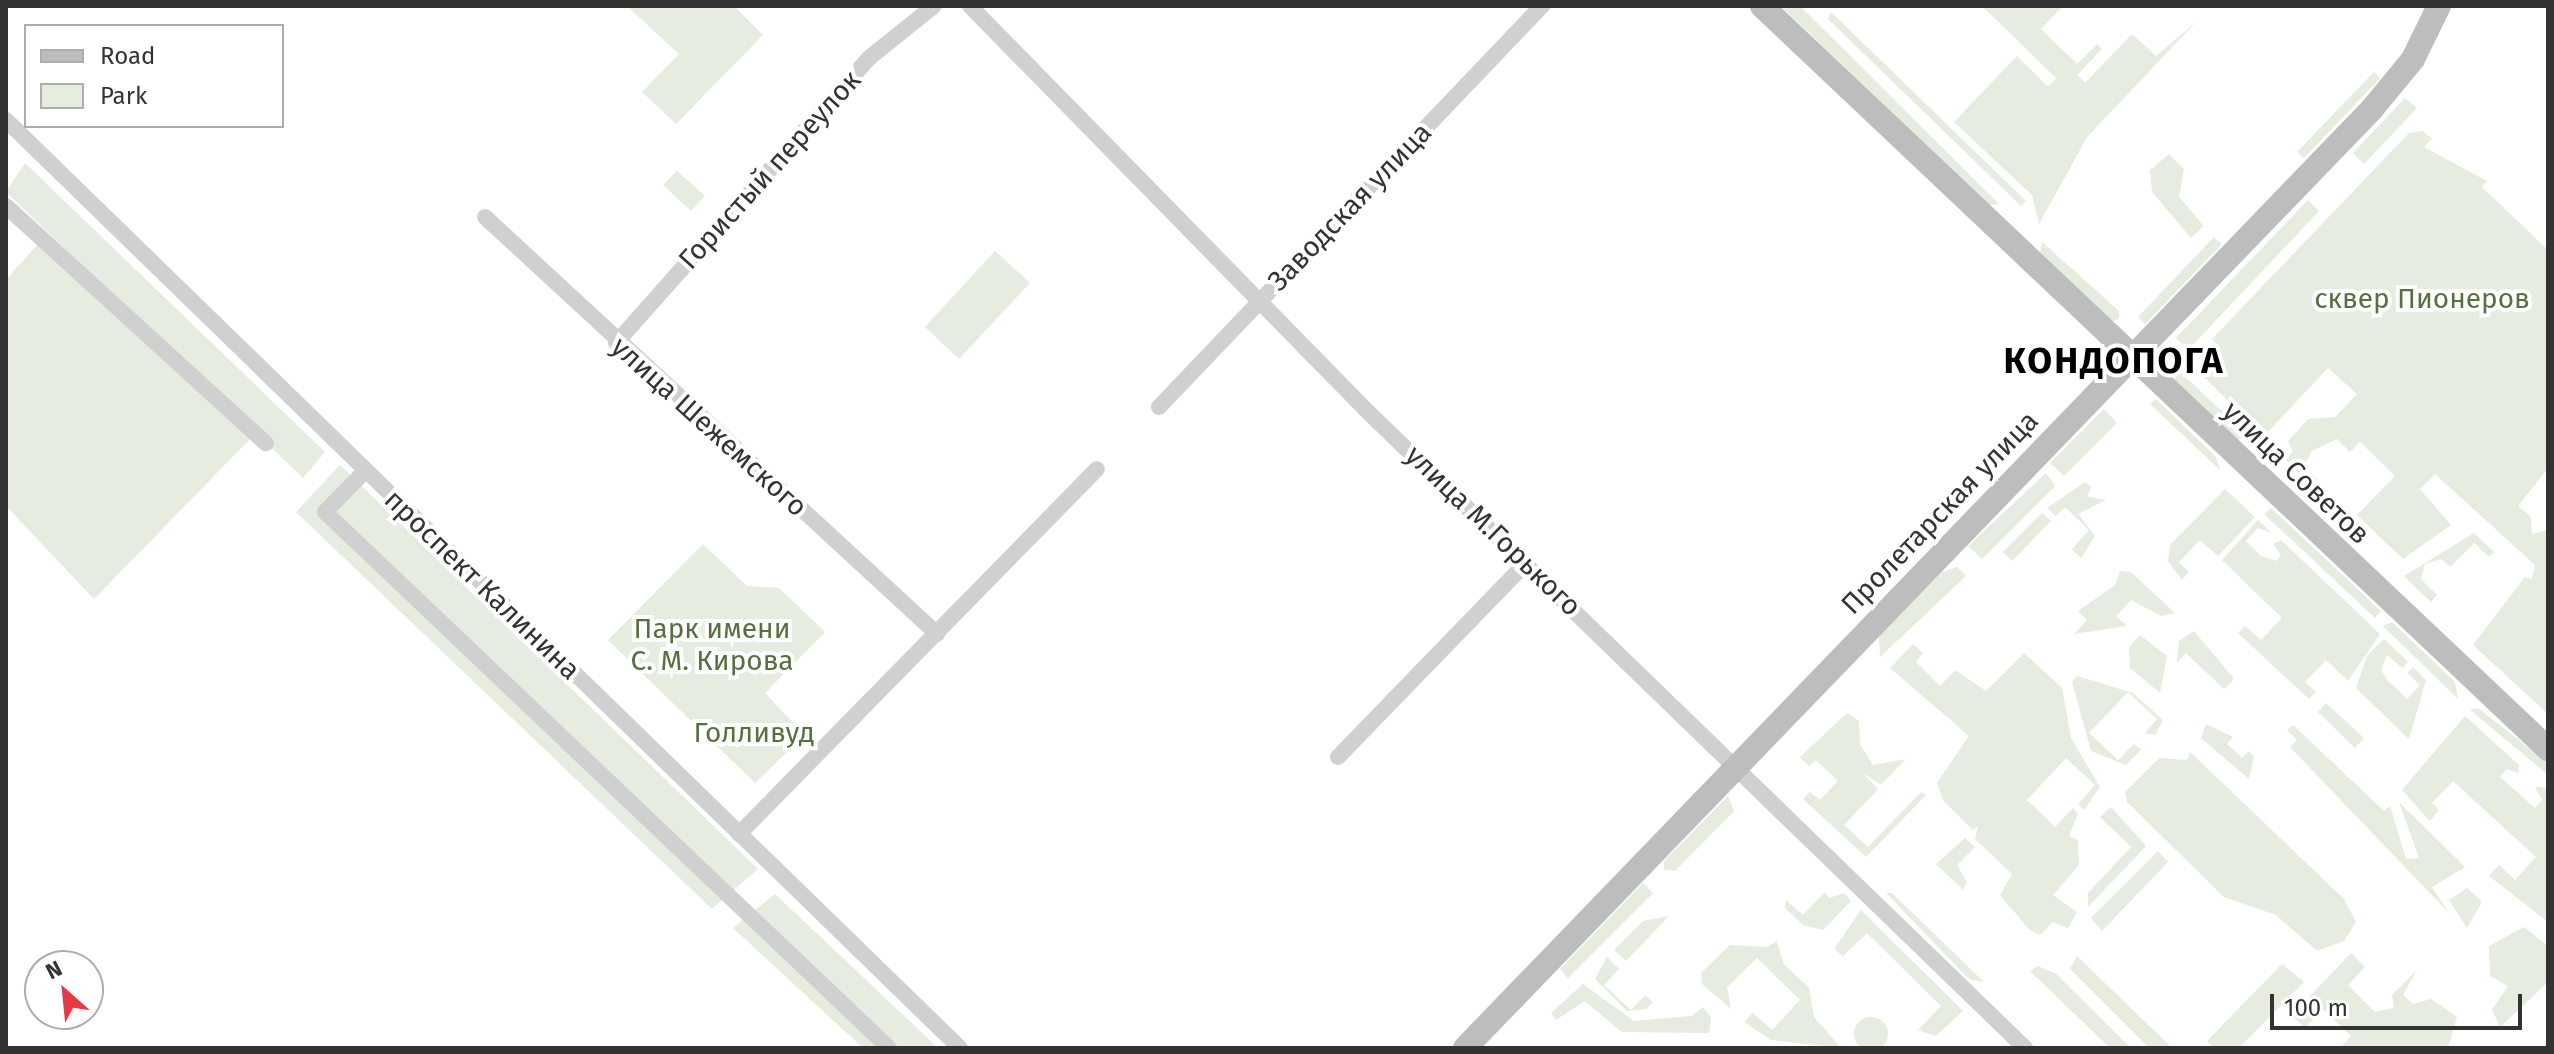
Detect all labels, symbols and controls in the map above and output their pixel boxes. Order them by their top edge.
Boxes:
legend [24,24,284,128]
text: Road [100,42,155,70]
street label: Гористый переулок [672,64,868,276]
text: Park [100,82,147,110]
street label: Заводская улица [1261,116,1439,298]
park label: сквер Пионеров [2314,282,2530,316]
street label: улица Шежемского [604,330,814,524]
district label: КОНДОПОГА [2004,340,2224,384]
street label: улица Советов [2216,395,2376,551]
street label: Пролетарская улица [1834,404,2046,622]
street label: улица М.Горького [1398,439,1588,623]
street label: проспект Калинина [377,483,587,687]
park label: Парк имени С. М. Кирова [631,612,793,678]
park label: Голливуд [693,716,815,750]
north arrow [24,950,104,1030]
text: N [41,955,66,985]
scale bar [2274,978,2526,1028]
text: 100 m [2284,994,2348,1022]

